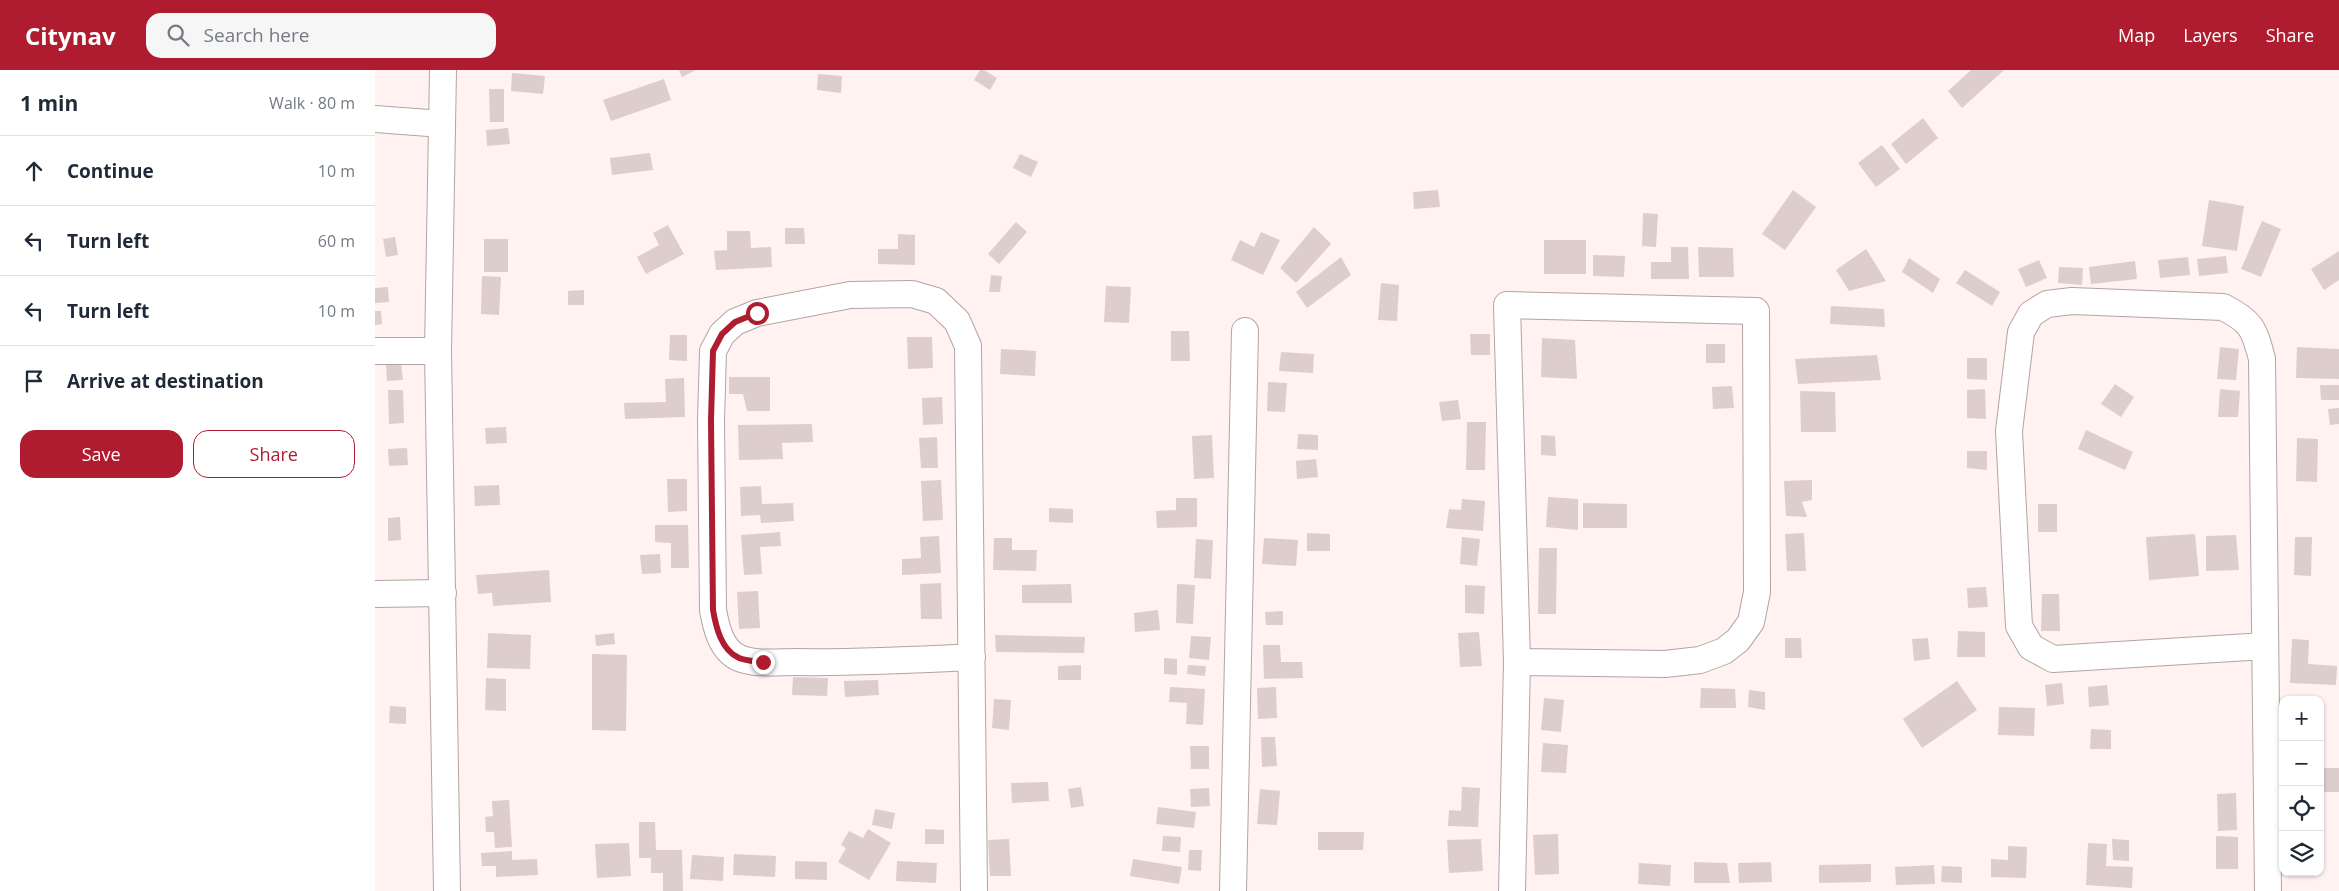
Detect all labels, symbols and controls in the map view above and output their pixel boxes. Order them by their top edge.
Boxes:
search box [146,13,496,58]
text: Citynav [25,19,116,52]
icon: search [164,21,192,49]
text: Search here [204,22,309,48]
text: Map [2118,23,2155,47]
text: Layers [2183,23,2238,47]
text: Share [2266,23,2314,47]
text: 1 min [20,89,78,117]
text: Walk · 80 m [269,92,355,114]
icon: ahead [20,157,48,185]
text: Continue [67,158,154,184]
text: 10 m [318,160,355,182]
icon: left [20,227,48,255]
text: Turn left [67,228,149,254]
text: 60 m [318,230,355,252]
icon: left [20,297,48,325]
text: Turn left [67,298,149,324]
text: 10 m [318,300,355,322]
route start [746,302,769,325]
icon: arrive [20,367,48,395]
text: Arrive at destination [67,368,264,394]
button: Save [20,430,183,478]
button: Share [193,430,355,478]
route end [752,651,775,674]
map controls [2279,696,2324,876]
button: + [2279,696,2324,741]
button: − [2279,741,2324,786]
button: locate [2279,786,2324,831]
button: layers [2279,831,2324,876]

